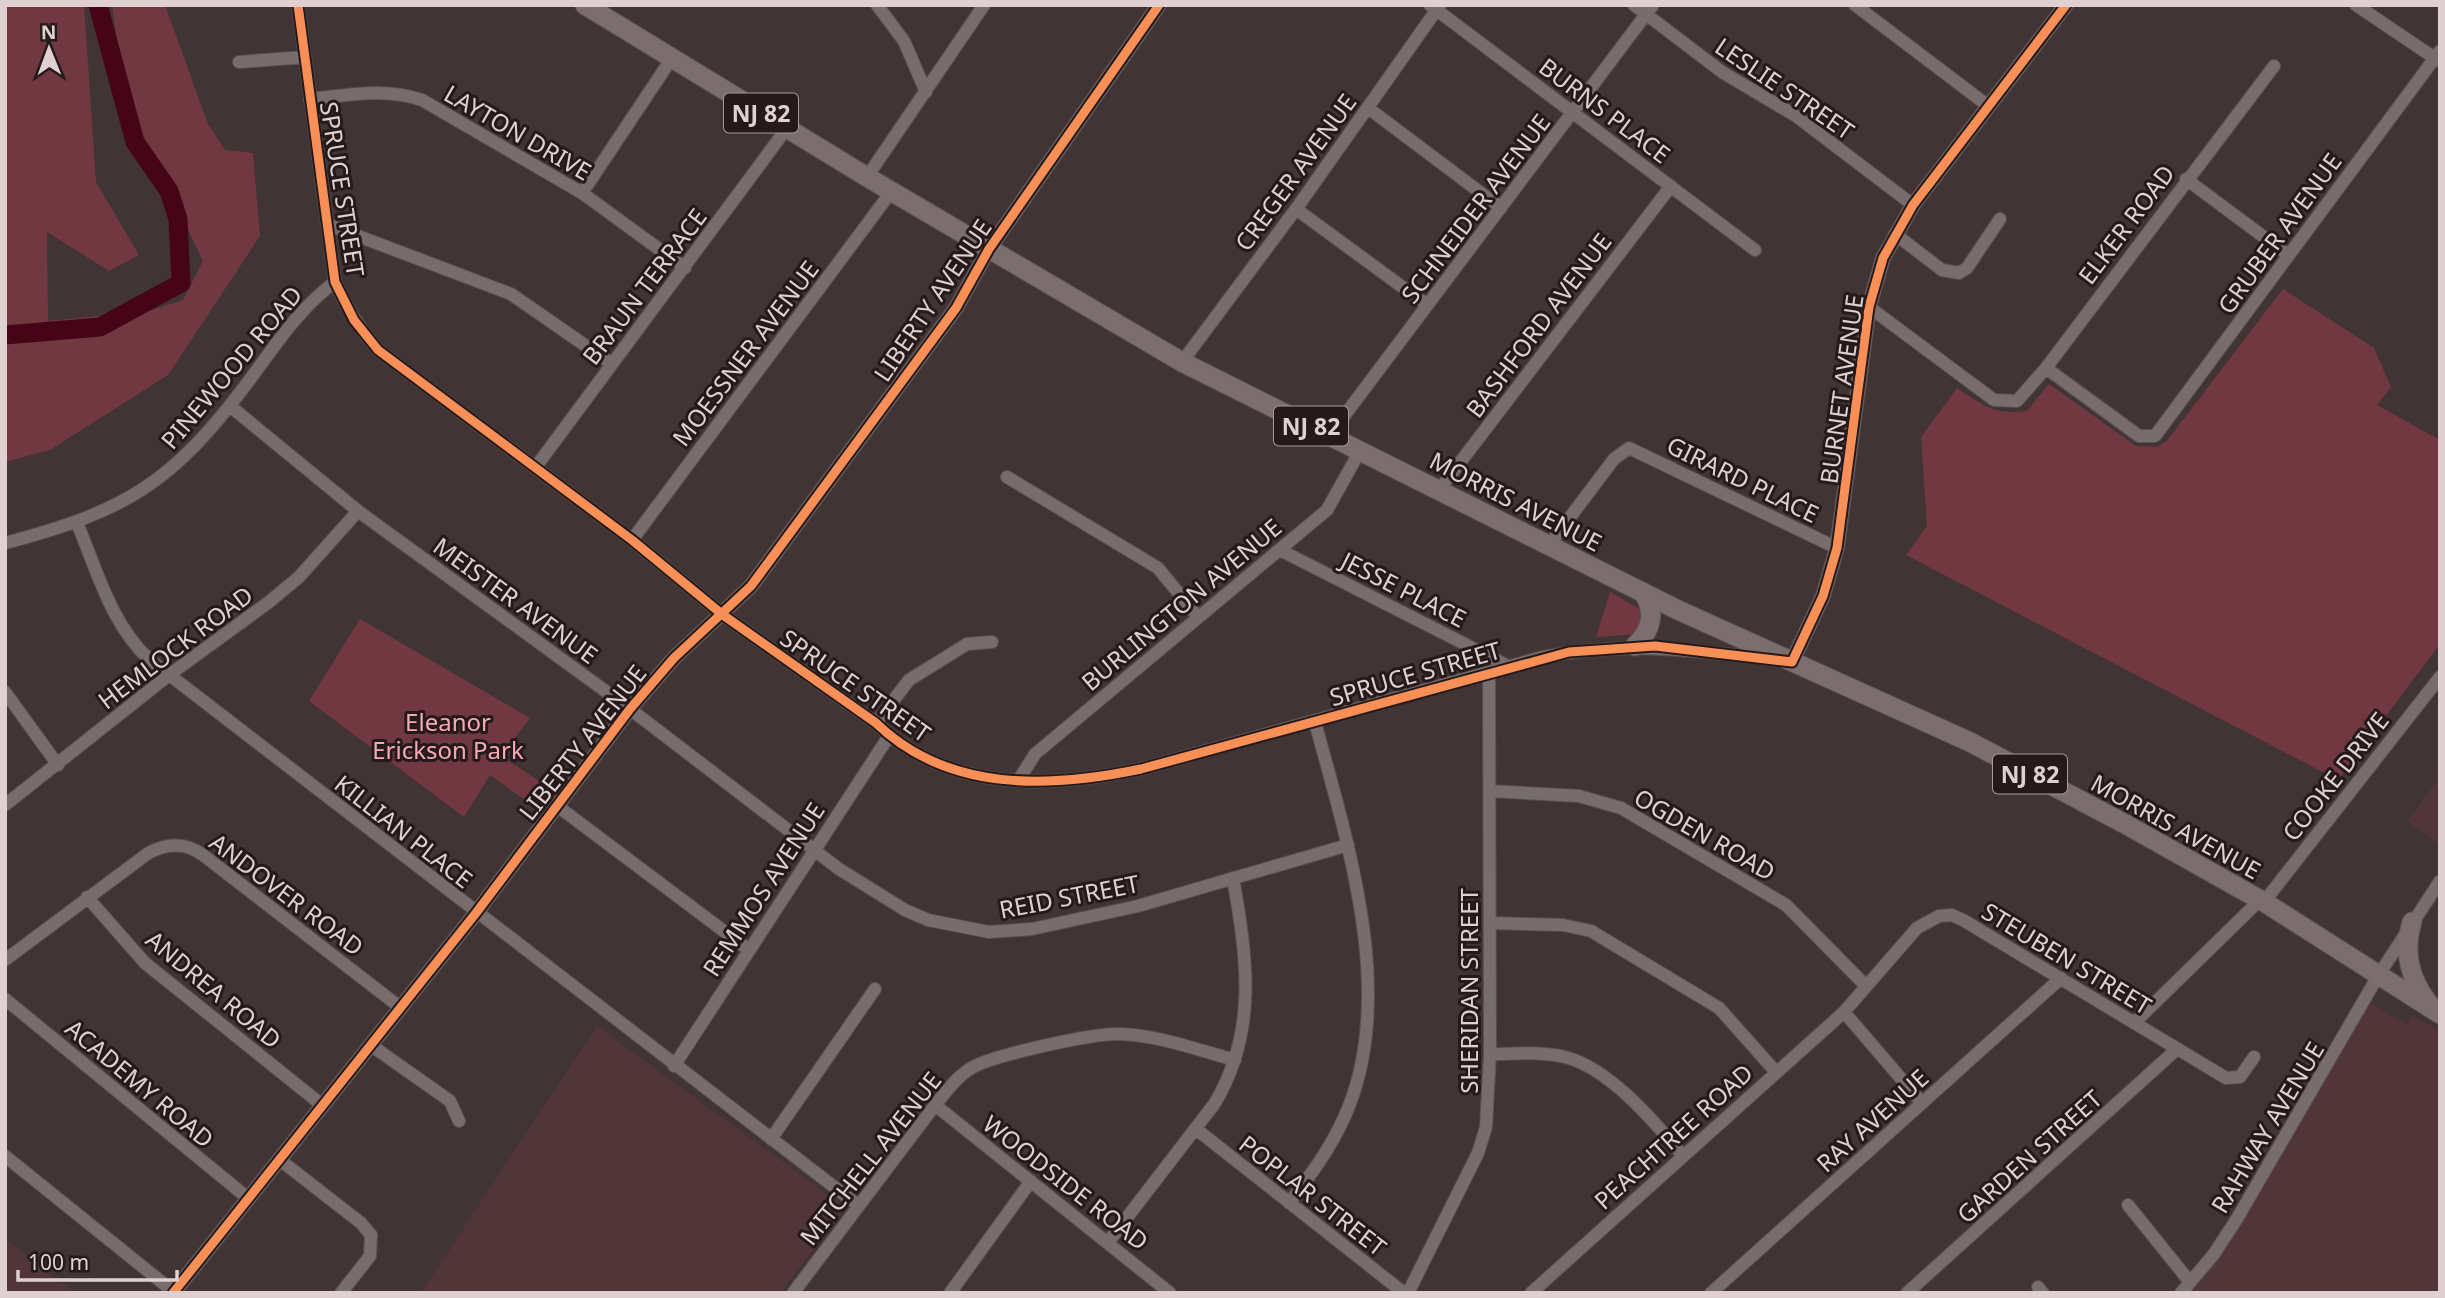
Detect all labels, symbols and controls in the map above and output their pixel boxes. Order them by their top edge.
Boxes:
north arrow [14,14,84,84]
text: N [41,19,57,45]
street label: LESLIE STREET [1709,29,1861,147]
street label: BURNS PLACE [1533,50,1677,170]
street label: LAYTON DRIVE [439,77,597,187]
street label: CREGER AVENUE [1227,87,1363,257]
road number: NJ 82 [724,94,798,132]
street label: SPRUCE STREET [313,99,373,279]
street label: SCHNEIDER AVENUE [1393,107,1557,309]
street label: GRUBER AVENUE [2209,146,2349,320]
street label: ELKER ROAD [2070,158,2182,290]
street label: BRAUN TERRACE [574,201,714,371]
street label: LIBERTY AVENUE [865,212,999,388]
street label: BASHFORD AVENUE [1458,226,1618,424]
street label: MOESSNER AVENUE [664,254,826,452]
street label: PINEWOOD ROAD [153,278,309,456]
street label: BURNET AVENUE [1811,292,1871,486]
road number: NJ 82 [1274,406,1348,446]
street label: GIRARD PLACE [1662,428,1824,530]
street label: MORRIS AVENUE [1424,443,1608,559]
street label: BURLINGTON AVENUE [1074,510,1288,698]
street label: MEISTER AVENUE [427,529,605,671]
street label: JESSE PLACE [1334,542,1472,635]
street label: HEMLOCK ROAD [91,578,259,716]
street label: SPRUCE STREET [774,621,938,749]
street label: SPRUCE STREET [1326,633,1505,713]
street label: LIBERTY AVENUE [511,657,653,827]
park label: Eleanor Erickson Park [372,705,524,766]
street label: COOKE DRIVE [2274,705,2396,847]
road number: NJ 82 [1993,754,2067,794]
street label: MORRIS AVENUE [2085,766,2267,886]
street label: KILLIAN PLACE [328,767,480,895]
street label: OGDEN ROAD [1629,780,1781,888]
street label: REMMOS AVENUE [694,796,832,982]
street label: ANDOVER ROAD [203,825,371,963]
street label: REID STREET [996,866,1142,926]
street label: SHERIDAN STREET [1452,887,1485,1094]
street label: STEUBEN STREET [1976,894,2158,1022]
street label: ANDREA ROAD [139,923,289,1055]
street label: ACADEMY ROAD [59,1011,221,1155]
street label: RAHWAY AVENUE [2203,1035,2331,1219]
street label: PEACHTREE ROAD [1587,1056,1759,1216]
street label: RAY AVENUE [1809,1061,1935,1179]
street label: MITCHELL AVENUE [792,1064,948,1252]
street label: GARDEN STREET [1949,1082,2109,1230]
street label: WOODSIDE ROAD [976,1107,1156,1257]
street label: POPLAR STREET [1233,1127,1394,1263]
scale bar [18,1238,177,1282]
text: 100 m [28,1248,89,1276]

